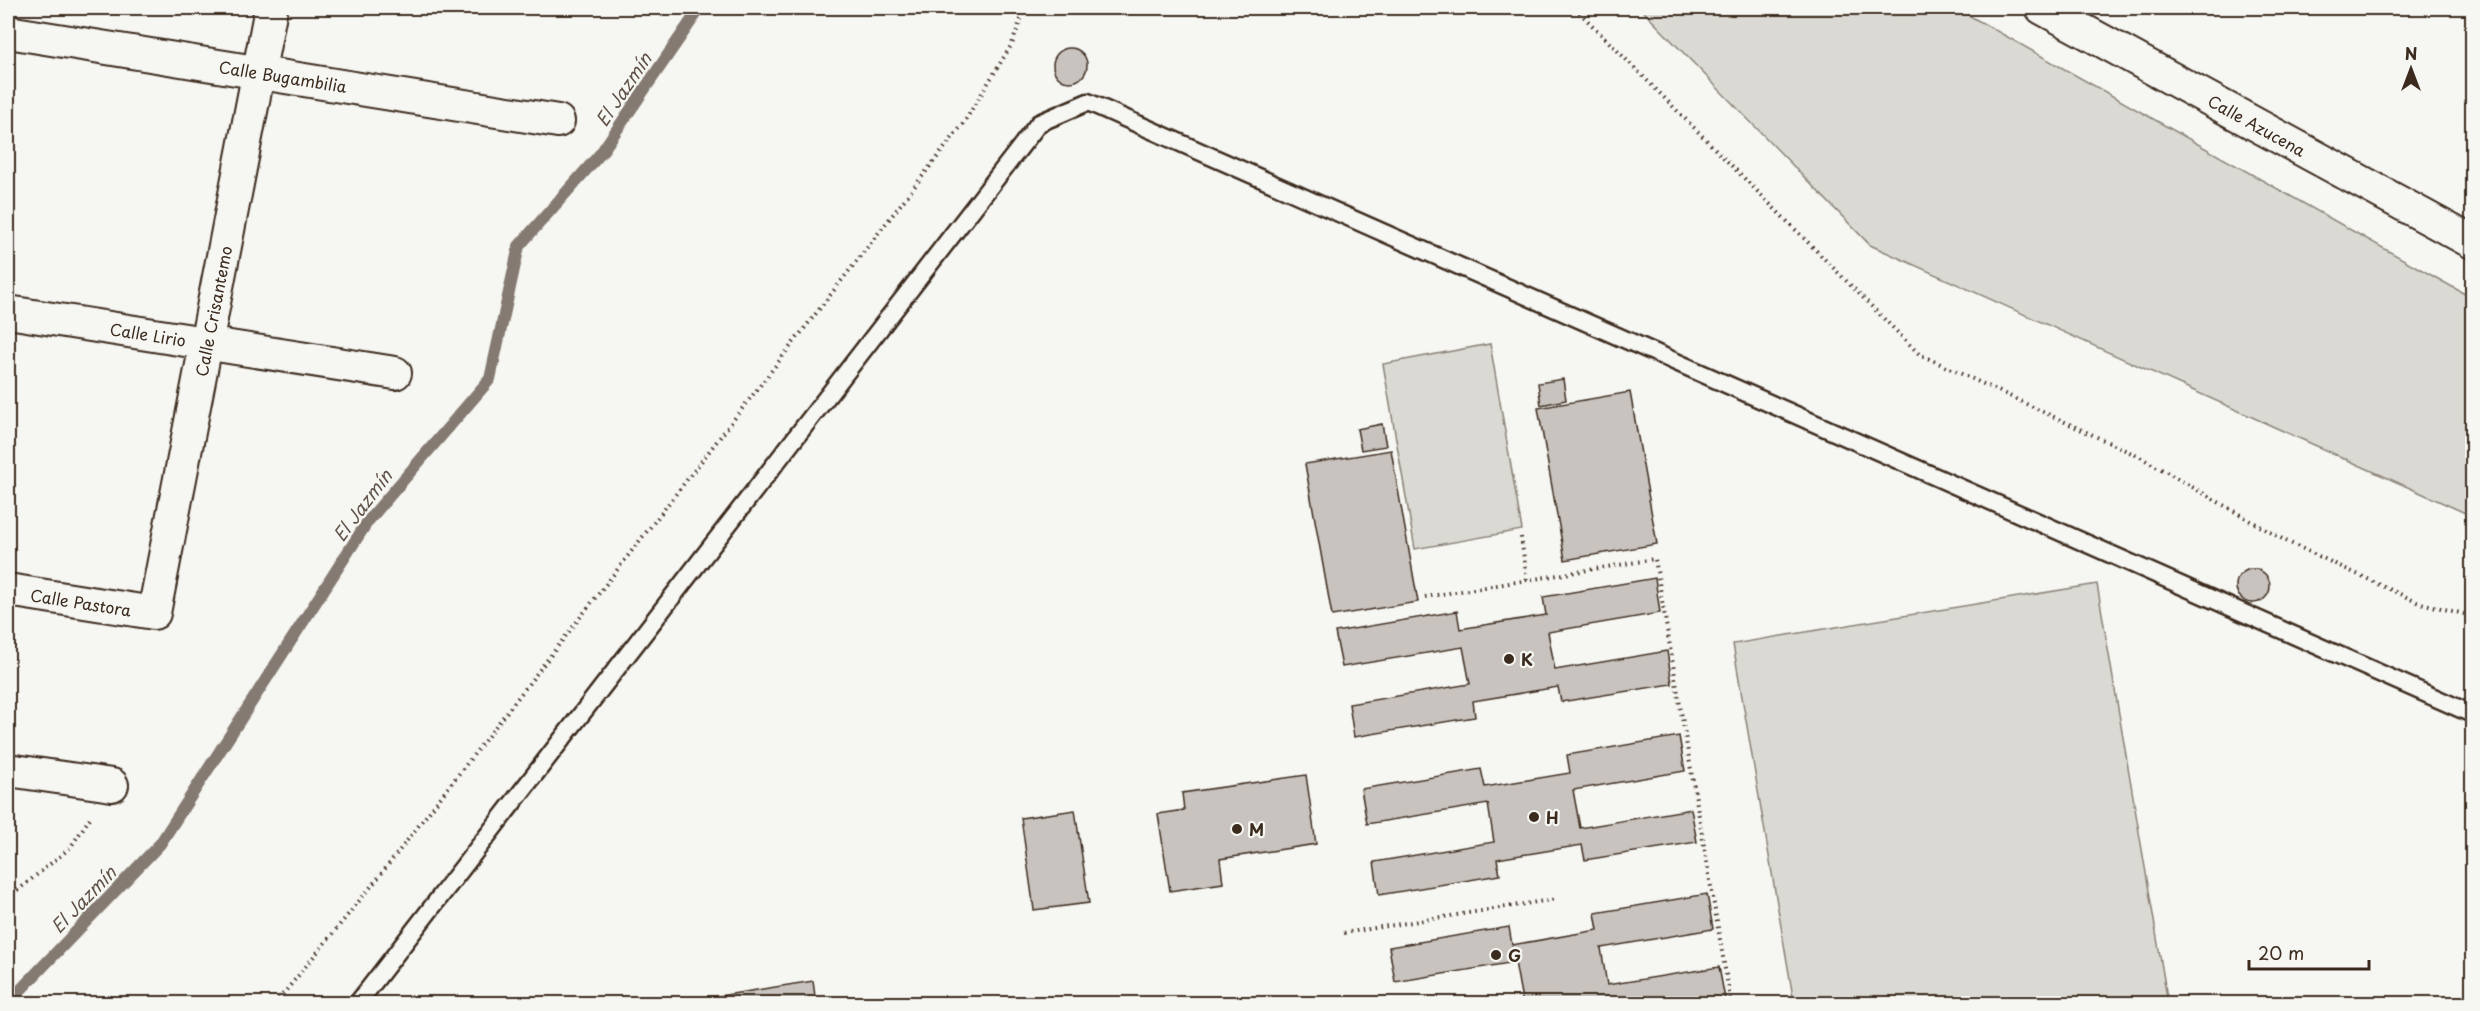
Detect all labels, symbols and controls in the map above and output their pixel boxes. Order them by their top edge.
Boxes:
north arrow [2381,39,2441,99]
text: N [2405,41,2417,65]
water label: El Jazmín [588,46,658,131]
street label: Calle Bugambilia [217,54,349,98]
street label: Calle Azucena [2204,88,2310,162]
street label: Calle Crisantemo [189,243,237,378]
street label: Calle Lirio [108,316,188,352]
water label: El Jazmín [326,462,399,547]
street label: Calle Pastora [29,582,133,622]
place label: K [1521,647,1533,671]
marker: K [1502,652,1516,666]
place label: H [1546,805,1559,829]
marker: H [1527,810,1541,824]
place label: M [1249,817,1264,841]
marker: M [1230,822,1244,836]
water label: El Jazmín [44,859,123,939]
scale bar [2249,933,2369,971]
text: 20 m [2258,939,2304,966]
place label: G [1508,943,1521,967]
marker: G [1489,948,1503,962]

